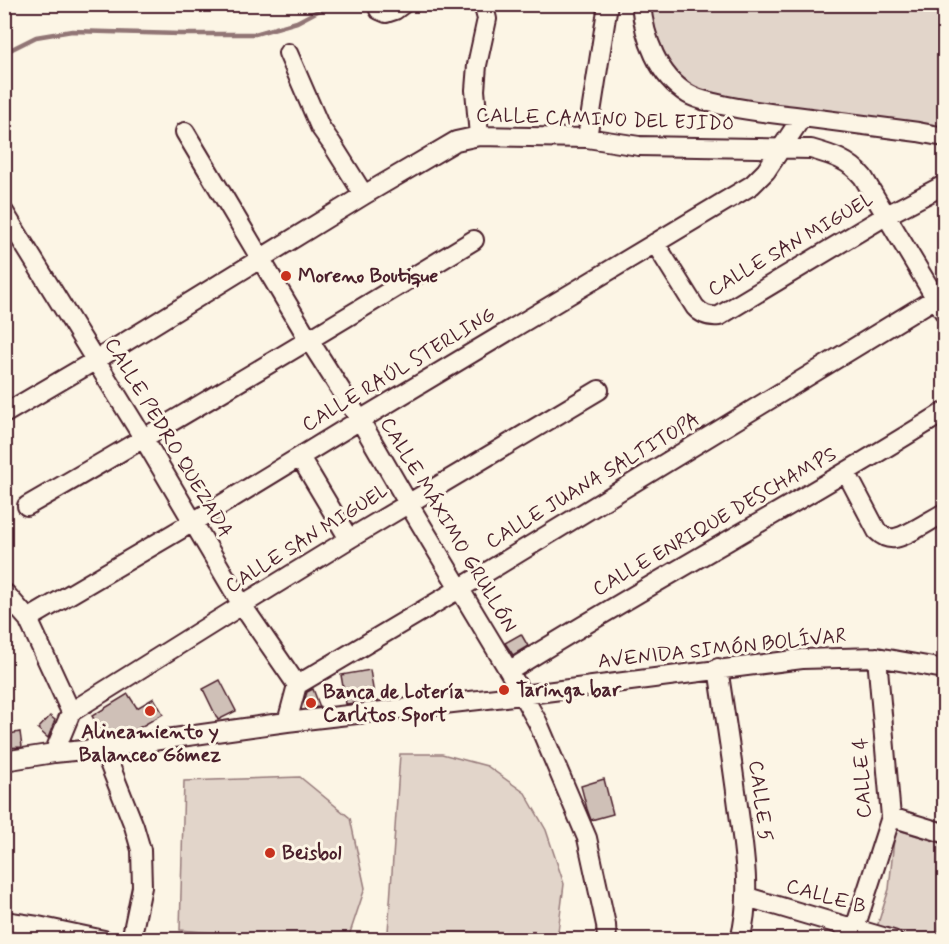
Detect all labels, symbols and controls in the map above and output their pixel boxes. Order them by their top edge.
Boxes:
street label: CALLE CAMINO DEL EJIDO [475,102,735,138]
street label: CALLE SAN MIGUEL [703,187,879,303]
place label: Moreno Boutique [298,263,438,290]
marker: Moreno Boutique [279,269,293,283]
street label: CALLE RAÚL STERLING [297,302,501,438]
street label: CALLE PEDRO QUEZADA [98,333,238,543]
street label: CALLE JUANA SALTITOPA [481,406,705,556]
street label: CALLE MÁXIMO GRULLÓN [373,413,523,637]
street label: CALLE ENRIQUE DESCHAMPS [588,441,842,603]
street label: CALLE SAN MIGUEL [220,478,394,600]
street label: AVENIDA SIMÓN BOLÍVAR [596,623,848,675]
place label: Taringa bar [516,677,622,704]
place label: Banca de Lotería Carlitos Sport [323,679,464,729]
marker: Taringa bar [497,683,511,697]
marker: Banca de Lotería Carlitos Sport [304,696,318,710]
marker: Alineamiento y Balanceo Gómez [143,704,157,718]
place label: Alineamiento y Balanceo Gómez [79,719,221,769]
street label: CALLE 4 [847,737,879,819]
street label: CALLE 5 [742,759,778,843]
place label: Beisbol [282,840,342,867]
marker: Beisbol [263,846,277,860]
street label: CALLE B [783,873,869,921]

